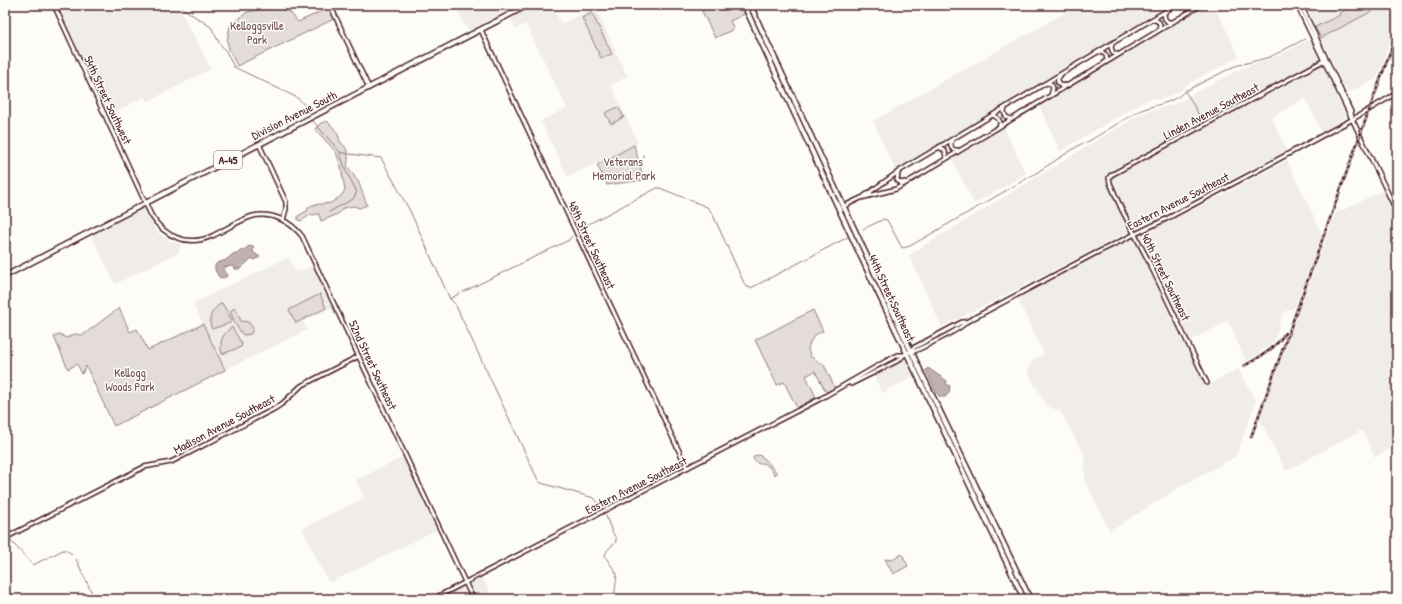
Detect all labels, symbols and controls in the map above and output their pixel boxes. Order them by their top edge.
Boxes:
park label: Kelloggsville Park [230,17,284,48]
street label: 54th Street Southwest [80,53,136,148]
street label: Linden Avenue Southeast [1160,78,1263,143]
street label: Division Avenue South [248,86,340,144]
road number: A-45 [214,151,242,169]
park label: Veterans' Memorial Park [593,153,655,184]
street label: Eastern Avenue Southeast [1124,168,1233,234]
street label: 48th Street Southeast [564,198,620,292]
street label: 40th Street Southeast [1138,231,1195,324]
street label: 44th Street Southeast [864,252,920,345]
street label: 52nd Street Southeast [345,318,402,413]
park label: Kellogg Woods Park [105,364,155,395]
street label: Madison Avenue Southeast [170,390,278,458]
street label: Eastern Avenue Southeast [582,452,691,518]

